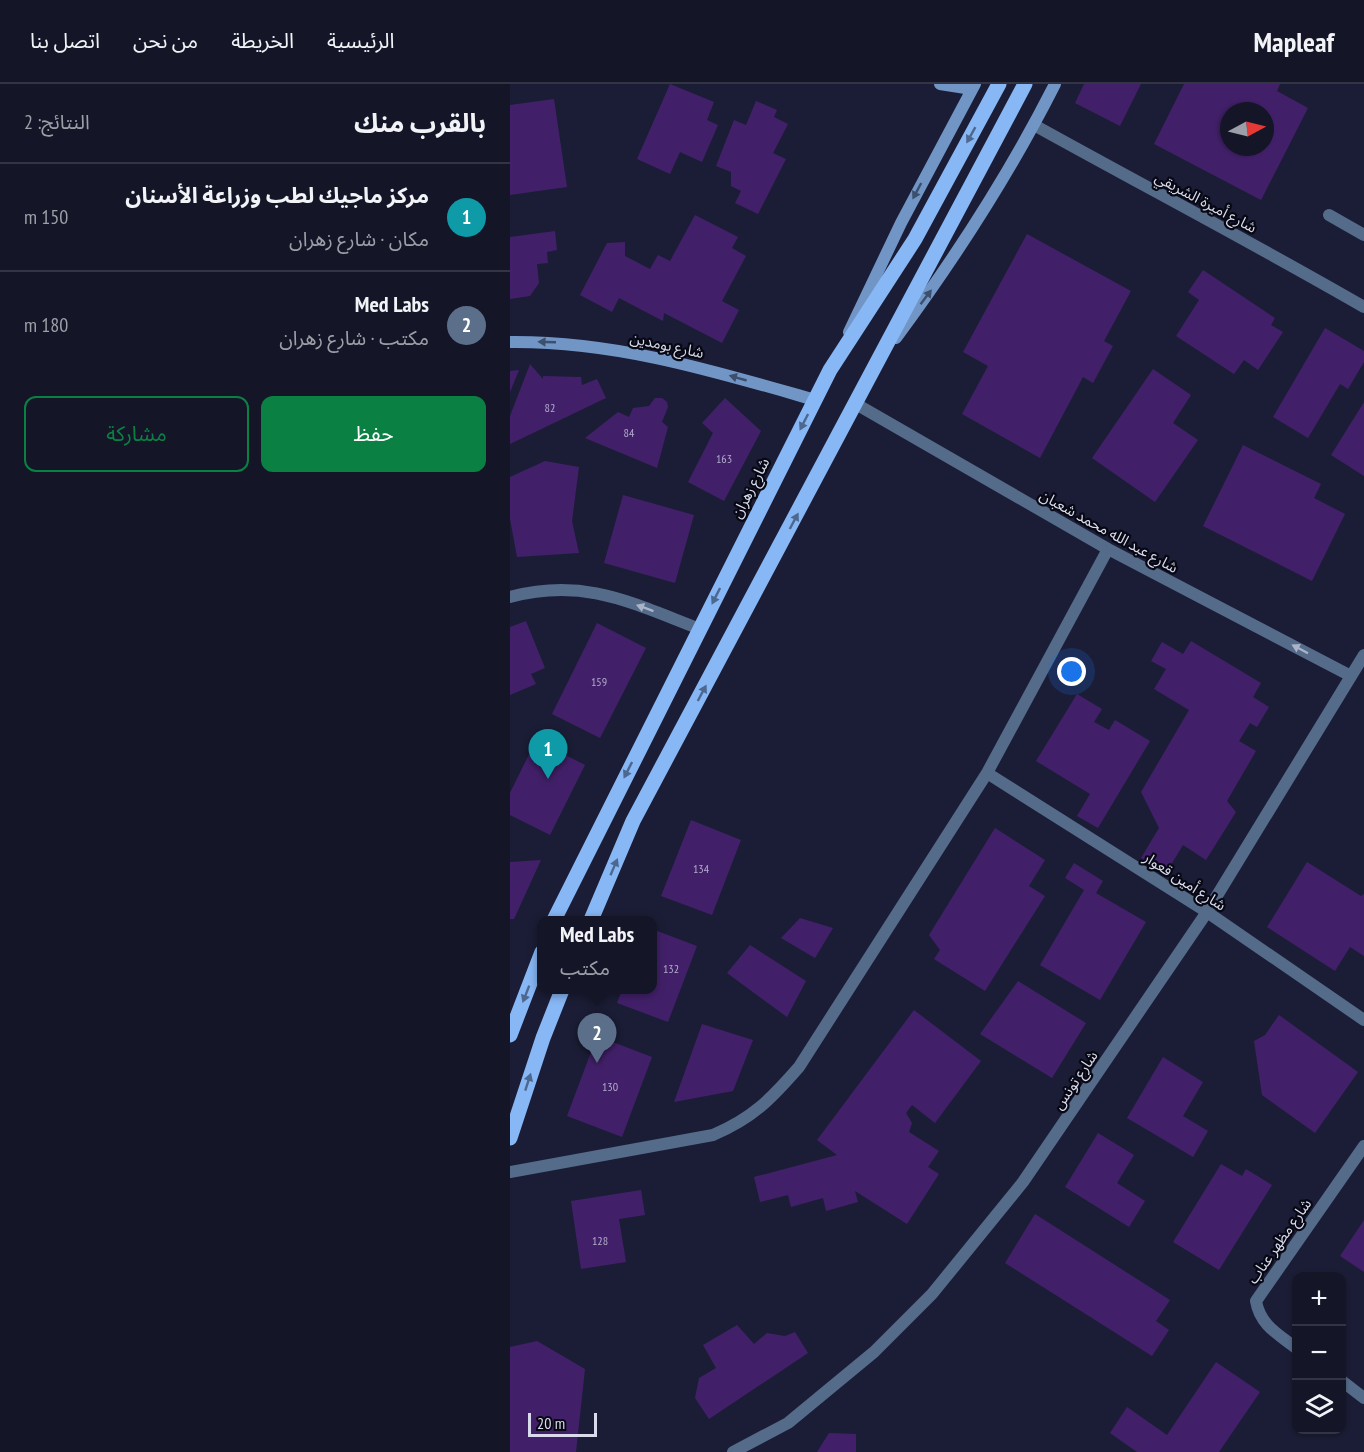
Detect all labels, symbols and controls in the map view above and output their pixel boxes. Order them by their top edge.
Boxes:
text: Mapleaf [1253,23,1334,60]
text: اتصل بنا [30,27,100,54]
text: من نحن [133,27,198,54]
text: الخريطة [231,27,294,54]
text: الرئيسية [327,27,395,54]
north arrow [1220,102,1274,156]
text: بالقرب منك [354,106,486,139]
text: النتائج: 2 [24,109,90,135]
one-way arrow [966,127,976,144]
street label: شارع أميرة الشريقي [1150,167,1260,240]
text: مركز ماجيك لطب وزراعة الأسنان [125,181,429,209]
one-way arrow [913,183,922,200]
text: 150 m [24,204,68,230]
text: 1 [462,204,471,230]
text: مكان · شارع زهران [289,226,429,252]
one-way arrow [920,289,932,304]
text: Med Labs [355,290,429,318]
text: 180 m [24,312,68,338]
text: 2 [462,312,471,338]
text: مكتب · شارع زهران [279,325,429,351]
street label: شارع بومدين [628,328,706,365]
one-way arrow [537,338,556,347]
one-way arrow [729,373,747,382]
button: مشاركة [24,396,249,472]
button: حفظ [261,396,486,472]
house number: 82 [545,400,555,415]
one-way arrow [799,413,809,431]
house number: 84 [624,425,635,440]
house number: 163 [716,451,732,466]
street label: شارع زهران [727,454,776,523]
street label: شارع عبد الله محمد شعبان [1035,485,1182,580]
one-way arrow [788,512,798,530]
one-way arrow [712,588,721,605]
one-way arrow [636,603,654,613]
one-way arrow [1291,644,1308,654]
your location [1057,657,1086,686]
house number: 159 [591,674,607,689]
one-way arrow [697,684,707,701]
pin: 1 [528,730,567,779]
one-way arrow [623,762,633,779]
street label: شارع أمين قعوار [1138,847,1230,917]
one-way arrow [609,857,619,875]
house number: 134 [693,861,710,876]
popup [537,916,657,994]
text: Med Labs [560,920,634,948]
text: مكتب [560,955,610,981]
house number: 132 [663,961,679,976]
one-way arrow [520,985,530,1003]
pin: 2 [578,1014,616,1063]
street label: شارع تونس [1048,1047,1104,1115]
one-way arrow [524,1073,533,1091]
house number: 130 [602,1079,618,1094]
street label: شارع مظهر عناب [1243,1195,1318,1289]
house number: 128 [592,1233,608,1248]
map controls [1292,1272,1346,1434]
button: + [1292,1272,1346,1326]
button: − [1292,1326,1346,1380]
button: layers [1292,1380,1346,1434]
scale bar [528,1410,597,1438]
text: 20 m [537,1413,565,1433]

